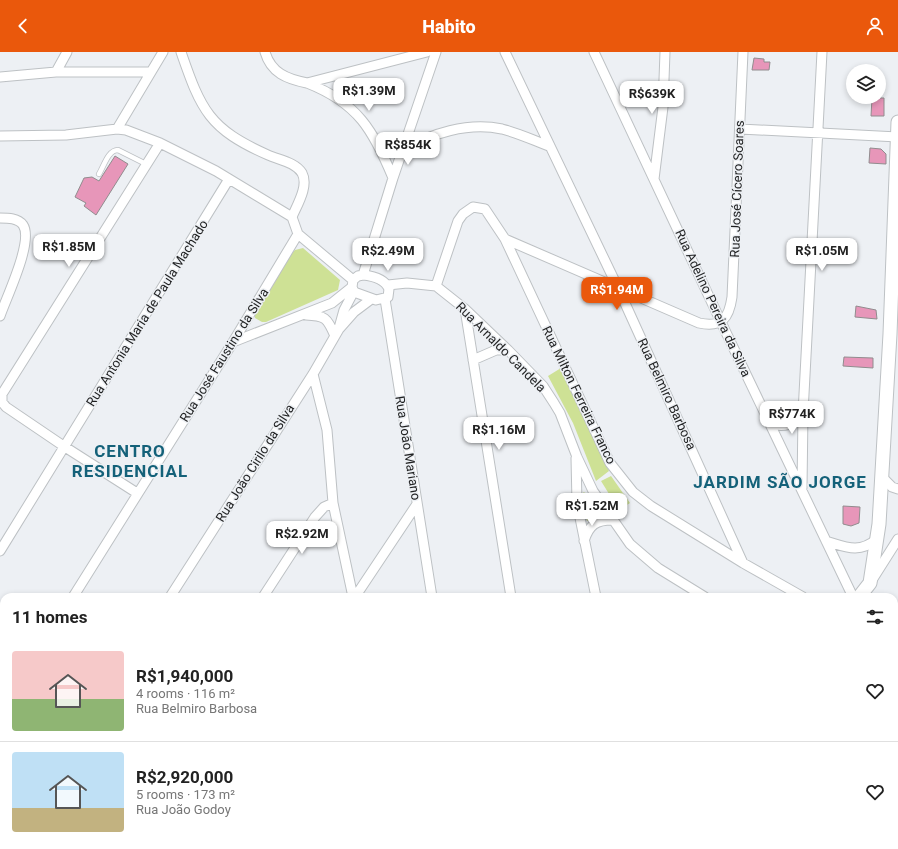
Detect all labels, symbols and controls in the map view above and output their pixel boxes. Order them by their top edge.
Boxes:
icon: back [12,15,34,37]
icon: person [864,15,886,37]
text: Habito [422,16,476,37]
map controls [846,64,886,104]
button: layers [846,64,886,104]
pin: R$1.39M [332,78,406,112]
pin: R$639K [619,81,685,115]
text: R$1.39M [342,83,396,98]
text: R$639K [629,86,675,101]
street label: Rua José Cícero Soares [727,120,747,258]
pin: R$854K [375,132,441,166]
text: R$854K [385,137,431,152]
street label: Rua Antonia Maria de Paula Machado [83,217,211,409]
street label: Rua Adelino Pereira da Silva [672,227,754,379]
pin: R$1.85M [32,234,106,268]
pin: R$2.49M [351,238,425,272]
pin: R$1.05M [785,238,859,272]
text: R$1.85M [42,239,96,254]
text: R$2.49M [361,243,415,258]
text: R$1.05M [795,243,849,258]
pin: R$1.94M [580,277,654,311]
text: R$1.94M [590,282,644,297]
street label: Rua José Faustino da Silva [177,285,271,425]
street label: Rua Arnaldo Candela [453,299,549,395]
street label: Rua Milton Ferreira Franco [539,323,619,467]
street label: Rua Belmiro Barbosa [635,336,699,452]
street label: Rua João Mariano [392,395,424,501]
street label: Rua João Cirilo da Silva [213,401,297,525]
pin: R$774K [759,401,825,435]
text: R$774K [769,406,815,421]
pin: R$1.16M [462,417,536,451]
text: R$1.16M [472,422,526,437]
district label: CENTRO RESIDENCIAL [72,441,188,481]
district label: JARDIM SÃO JORGE [693,472,867,492]
pin: R$1.52M [555,493,629,527]
text: R$1.52M [565,498,619,513]
pin: R$2.92M [265,521,339,555]
text: R$2.92M [275,526,329,541]
icon: filters [864,606,886,628]
text: 11 homes [12,607,88,627]
text: R$1,940,000 [136,666,233,686]
icon: home [44,667,92,715]
icon: heart [864,680,886,702]
text: 4 rooms · 116 m² [136,686,235,701]
text: Rua Belmiro Barbosa [136,701,257,716]
text: R$2,920,000 [136,767,233,787]
icon: home [44,768,92,816]
icon: heart [864,781,886,803]
text: 5 rooms · 173 m² [136,787,235,802]
text: Rua João Godoy [136,802,231,817]

